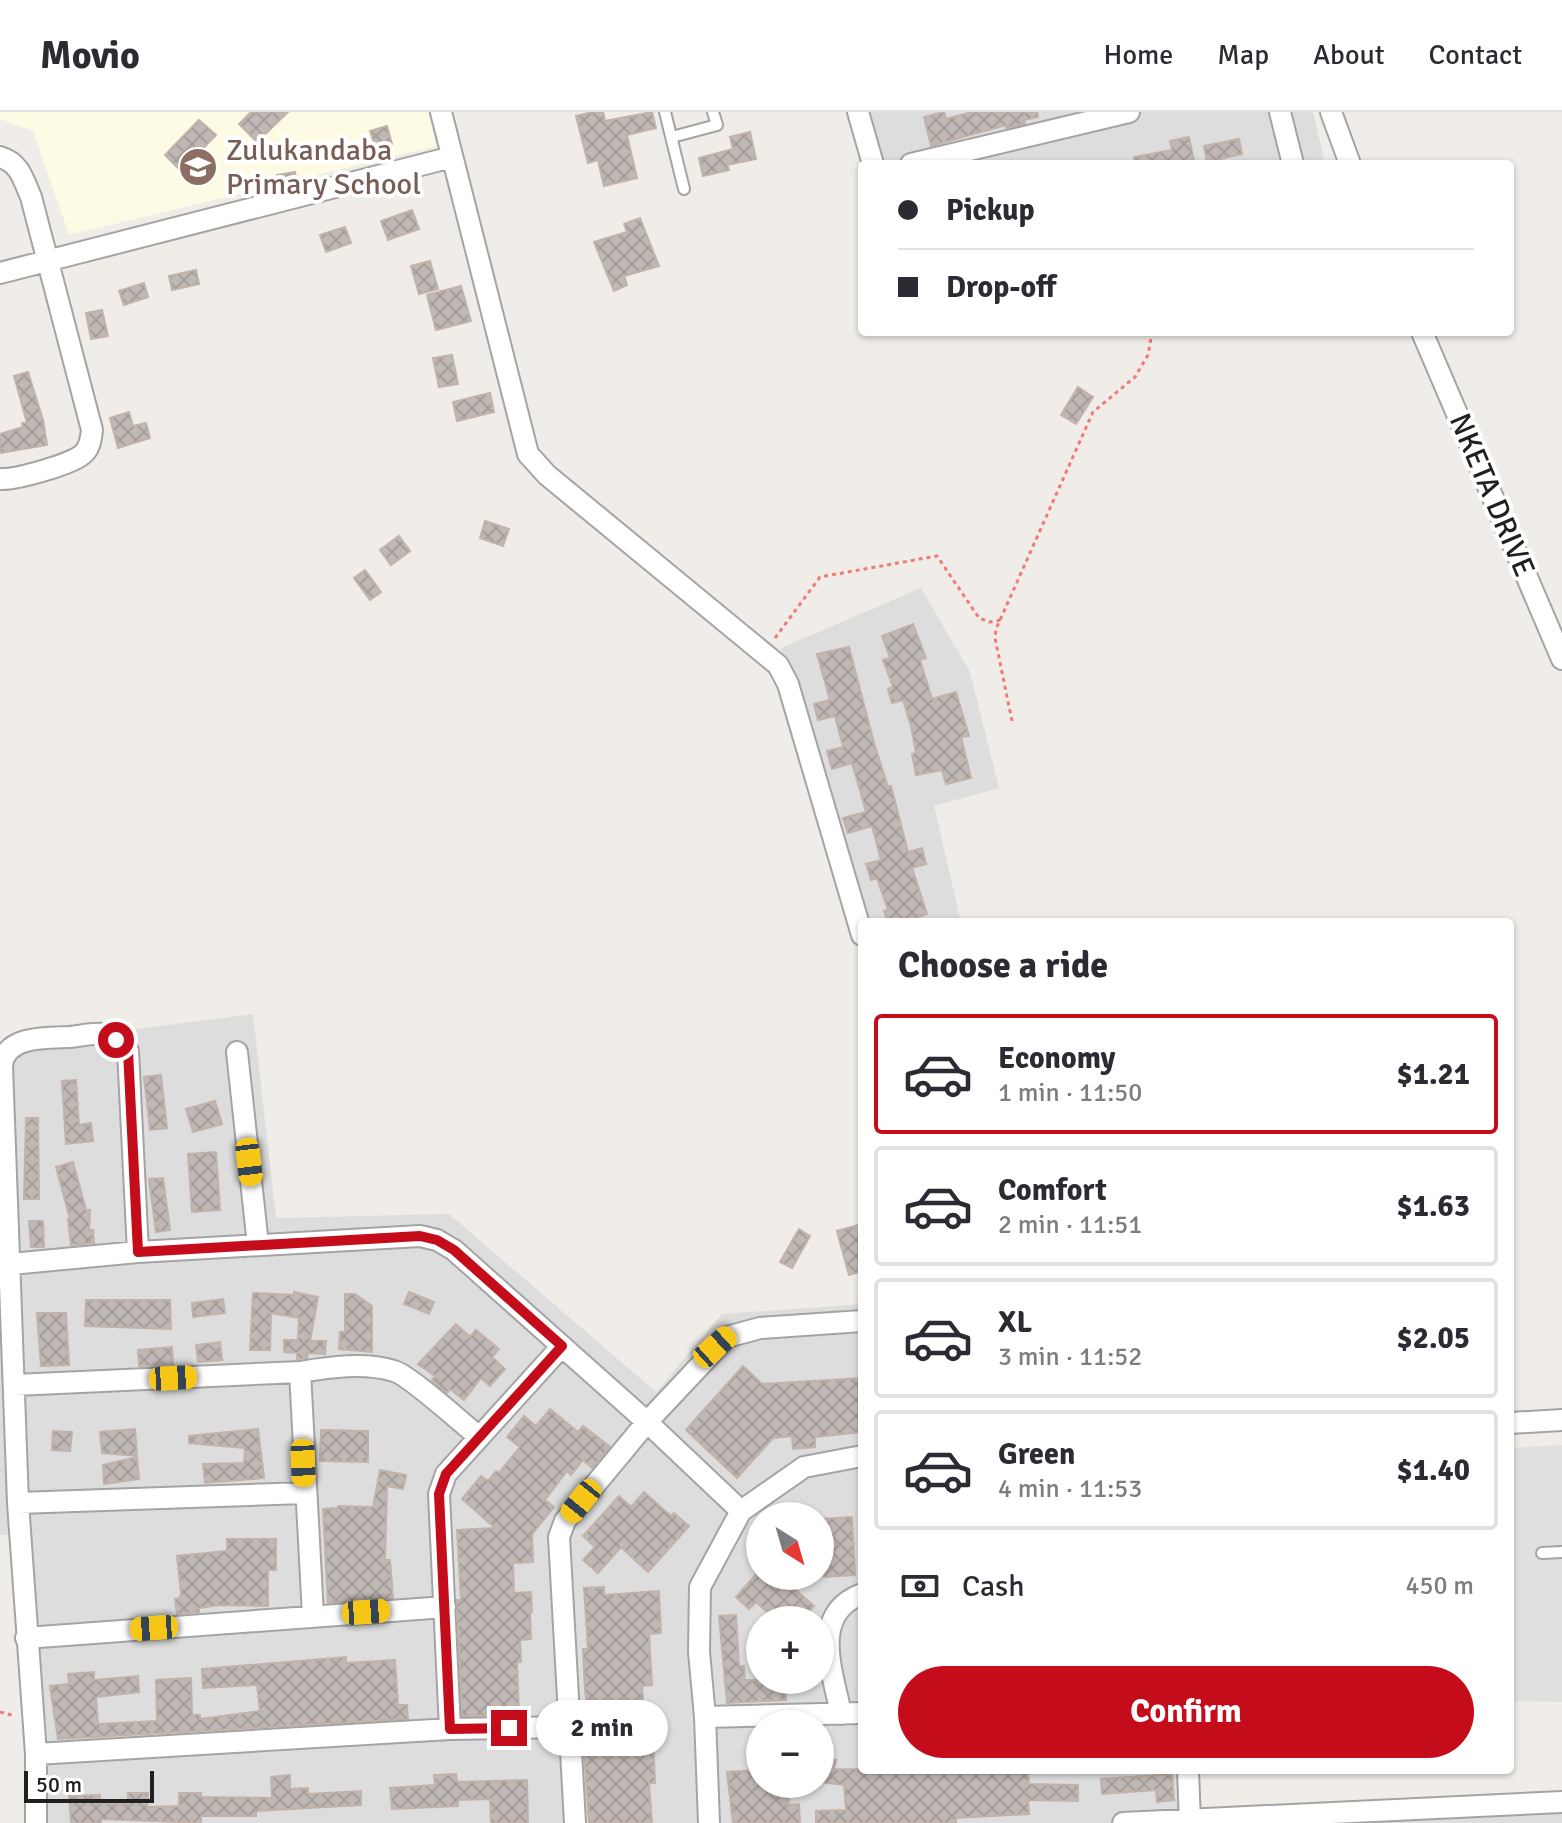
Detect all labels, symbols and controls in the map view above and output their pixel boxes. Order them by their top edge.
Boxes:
text: Movio [40,32,140,79]
text: Home [1104,38,1173,72]
text: Map [1217,38,1269,72]
text: About [1313,38,1385,72]
text: Contact [1429,38,1522,72]
place label: Zulukandaba Primary School [226,132,421,203]
school or university icon: Zulukandaba Primary School [177,146,219,188]
text: Pickup [946,192,1035,229]
text: Drop-off [946,269,1056,306]
street label: NKETA DRIVE [1441,408,1543,582]
text: Choose a ride [898,943,1108,988]
route start [98,1022,134,1058]
icon: car [902,1038,974,1110]
text: Economy [998,1040,1115,1077]
text: $1.21 [1397,1056,1470,1093]
text: 1 min · 11:50 [998,1077,1142,1109]
car [234,1137,264,1187]
icon: car [902,1170,974,1242]
text: Comfort [998,1172,1107,1209]
text: $1.63 [1397,1188,1470,1225]
text: 2 min · 11:51 [998,1209,1142,1241]
icon: car [902,1302,974,1374]
text: XL [998,1304,1032,1341]
text: $2.05 [1397,1320,1470,1357]
car [689,1322,741,1372]
text: 3 min · 11:52 [998,1341,1142,1373]
car [148,1365,198,1391]
icon: car [902,1434,974,1506]
text: Green [998,1436,1075,1473]
car [290,1439,316,1487]
text: $1.40 [1397,1452,1470,1489]
text: 4 min · 11:53 [998,1473,1142,1505]
car [557,1475,605,1527]
north arrow [746,1502,834,1590]
map controls [746,1502,834,1798]
icon: cash [898,1564,942,1608]
text: Cash [962,1568,1025,1605]
text: 450 m [1405,1570,1474,1602]
car [341,1598,391,1626]
button: + [746,1606,834,1694]
car [129,1614,179,1642]
button: Confirm [898,1666,1474,1758]
callout: 2 min [537,1700,669,1756]
route end [491,1710,527,1746]
button: − [746,1710,834,1798]
text: 2 min [571,1712,633,1744]
scale bar [24,1767,154,1803]
text: 50 m [36,1771,82,1798]

